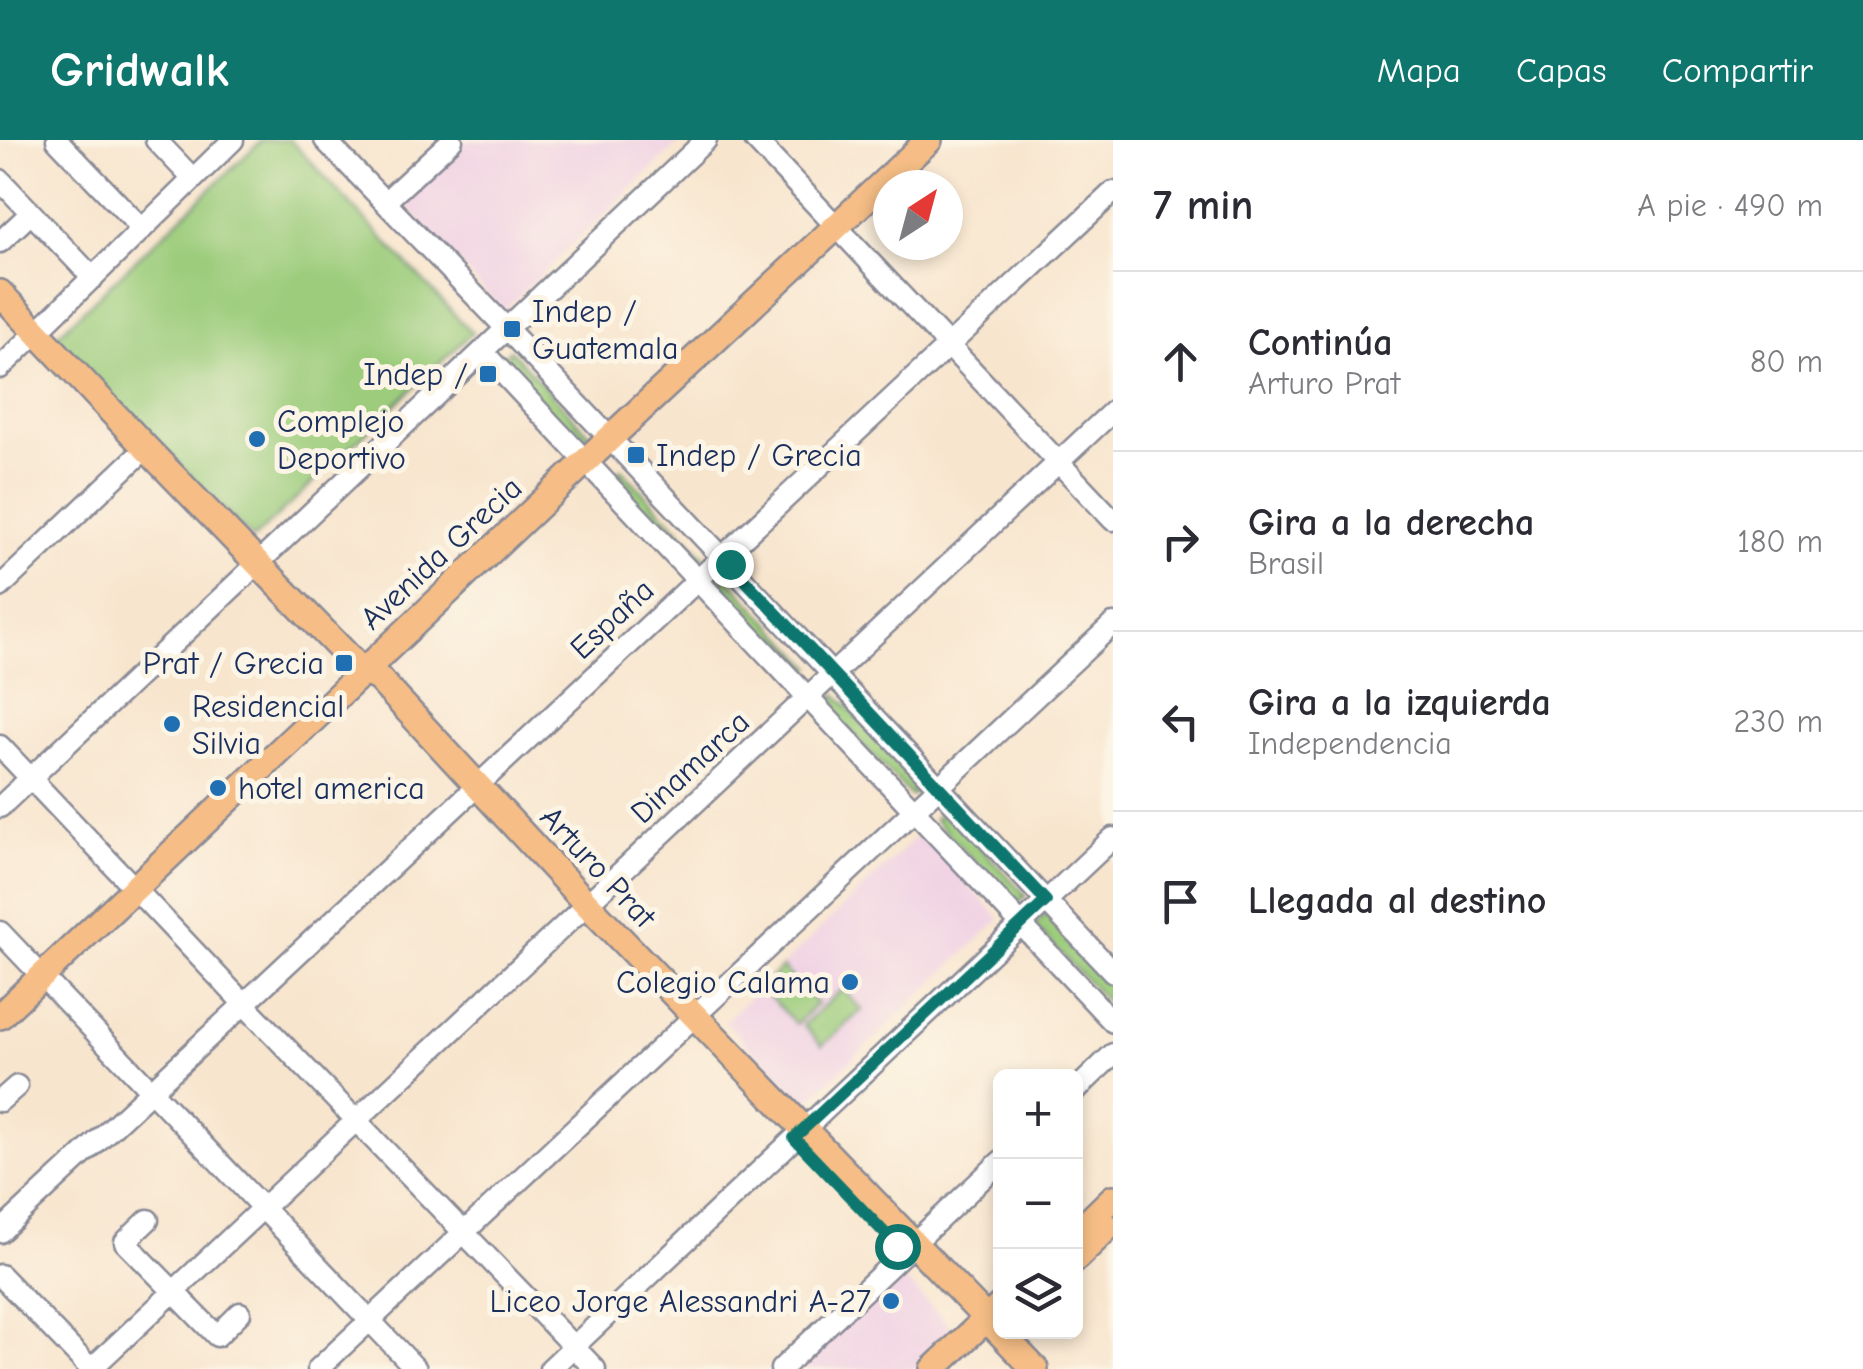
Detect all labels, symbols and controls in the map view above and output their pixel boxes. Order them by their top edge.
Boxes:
text: Gridwalk [50,43,229,98]
text: Mapa [1377,50,1461,91]
text: Capas [1516,50,1607,91]
text: Compartir [1662,50,1813,91]
north arrow [873,170,963,260]
text: 7 min [1153,181,1253,230]
text: A pie · 490 m [1637,187,1823,224]
place label: Indep / Guatemala [532,293,679,367]
marker: Indep / Guatemala [501,318,523,340]
text: Continúa [1248,321,1392,365]
icon: ahead [1153,334,1208,389]
text: 80 m [1750,343,1823,380]
place label: Indep / [363,356,468,393]
marker: Indep / [477,363,499,385]
text: Arturo Prat [1248,365,1400,402]
place label: Complejo Deportivo [277,403,406,477]
marker: Complejo Deportivo [246,428,268,450]
place label: Indep / Grecia [656,437,862,474]
marker: Indep / Grecia [625,444,647,466]
street label: Avenida Grecia [353,469,529,637]
text: Gira a la derecha [1248,501,1534,545]
icon: right [1153,514,1208,569]
text: 180 m [1737,523,1823,560]
route end [708,542,754,588]
text: Brasil [1248,545,1324,582]
street label: España [563,571,661,667]
place label: Prat / Grecia [143,645,324,682]
marker: Prat / Grecia [333,652,355,674]
text: Gira a la izquierda [1248,681,1551,725]
place label: Residencial Silvia [192,688,344,762]
icon: left [1153,694,1208,749]
street label: Dinamarca [623,703,757,831]
text: 230 m [1733,703,1823,740]
marker: Residencial Silvia [161,713,183,735]
text: Independencia [1248,725,1452,762]
place label: hotel america [238,770,425,807]
marker: hotel america [207,777,229,799]
street label: Arturo Prat [533,799,664,936]
icon: arrive [1153,874,1208,929]
text: Llegada al destino [1248,879,1546,923]
place label: Colegio Calama [616,964,830,1001]
marker: Colegio Calama [839,971,861,993]
map controls [993,1069,1083,1339]
button: + [993,1069,1083,1159]
button: − [993,1159,1083,1249]
route start [875,1224,921,1270]
button: layers [993,1249,1083,1339]
place label: Liceo Jorge Alessandri A-27 [490,1283,871,1320]
marker: Liceo Jorge Alessandri A-27 [880,1290,902,1312]

